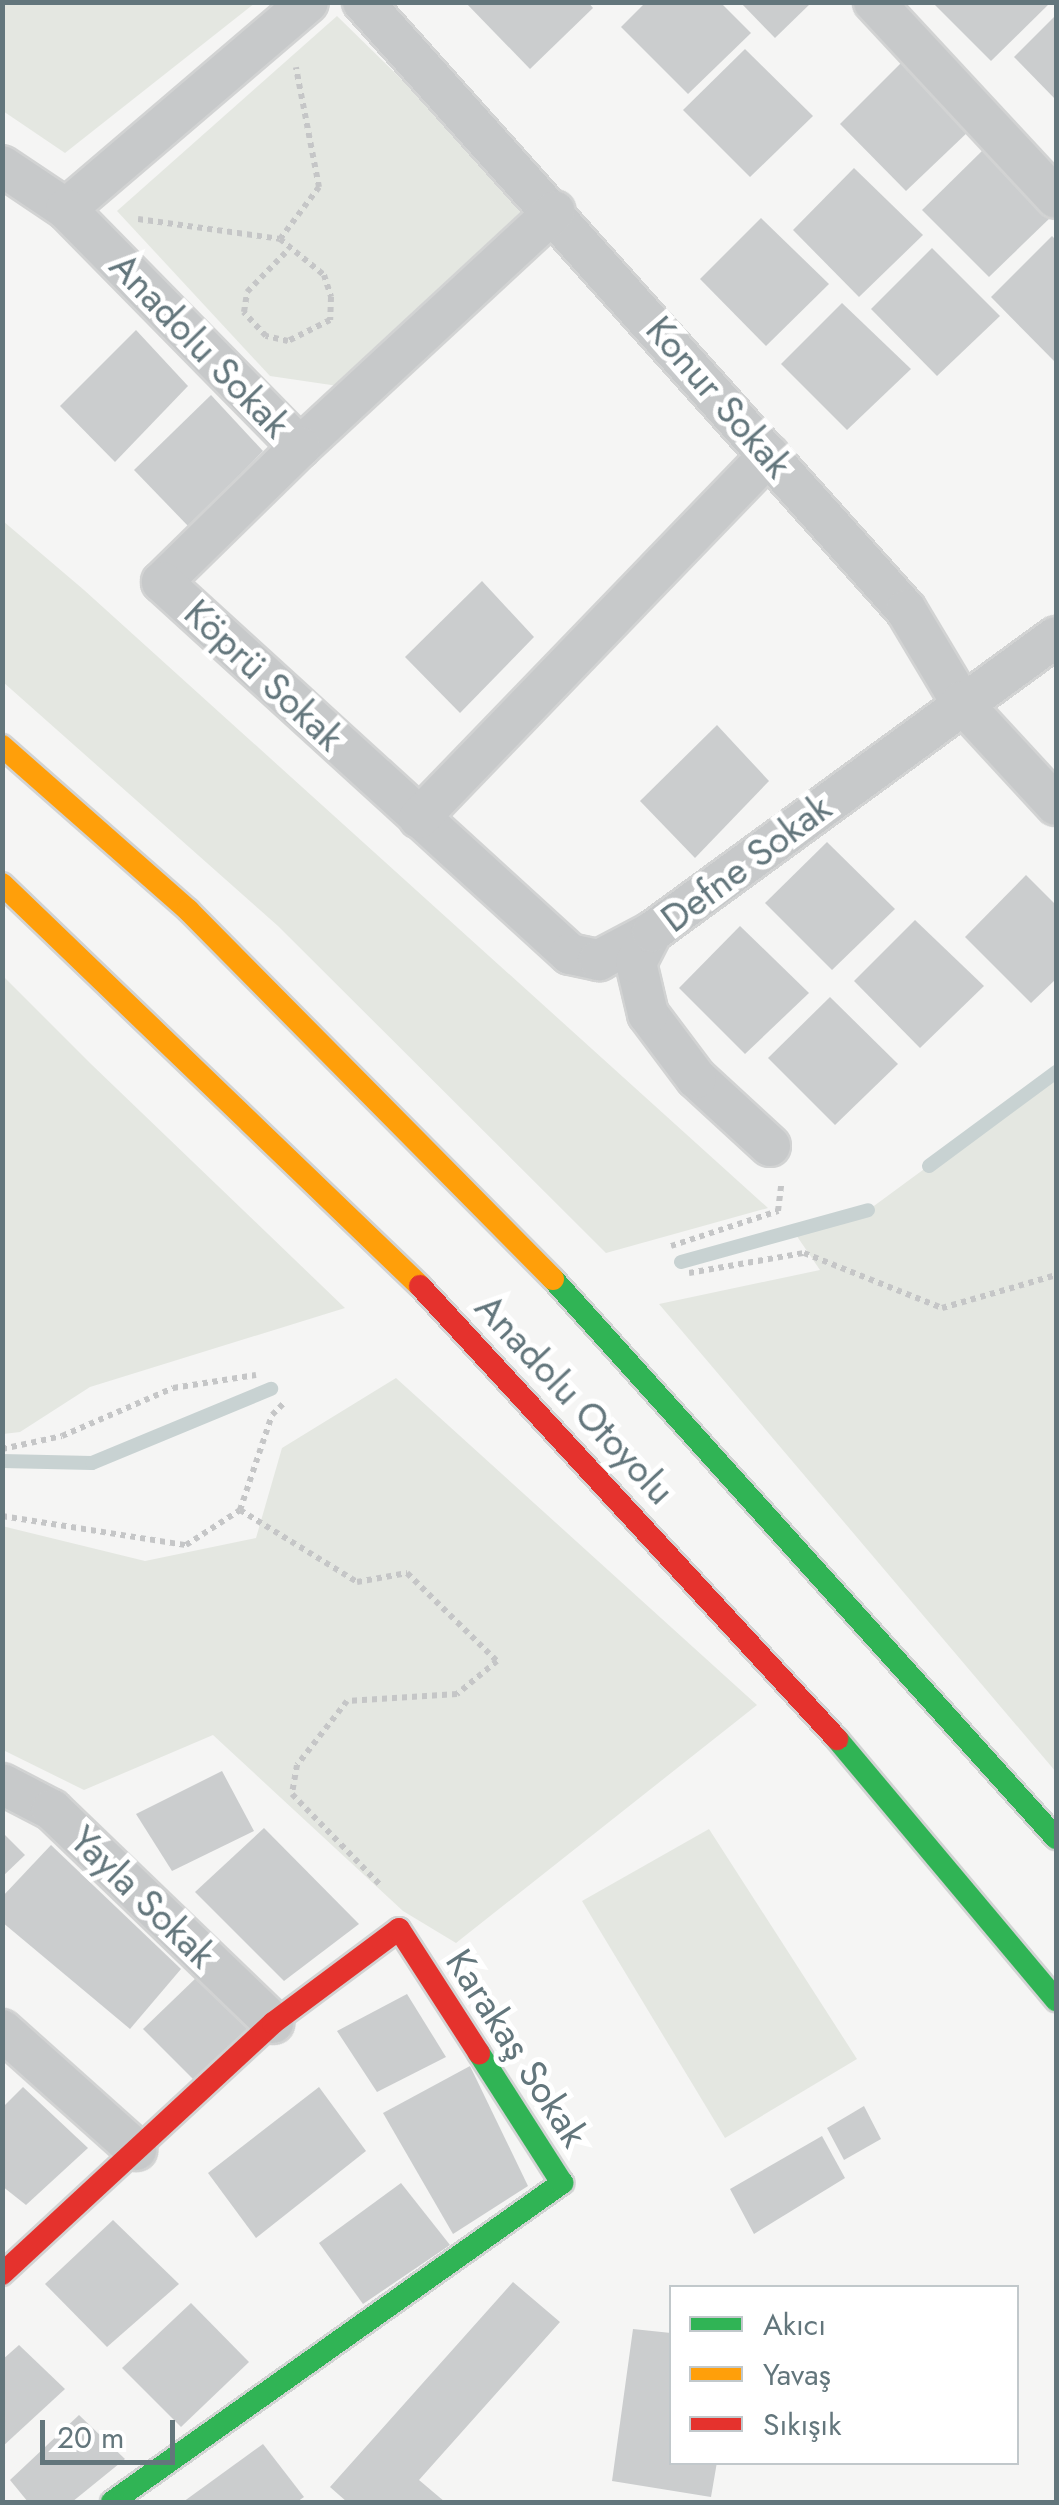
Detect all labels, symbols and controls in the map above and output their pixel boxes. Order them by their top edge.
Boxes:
street label: Anadolu Sokak [101,243,299,447]
street label: Konur Sokak [637,307,801,487]
street label: Köprü Sokak [175,590,353,760]
street label: Defne Sokak [652,784,840,942]
street label: Anadolu Otoyolu [466,1284,684,1514]
street label: Yayla Sokak [61,1817,225,1977]
street label: Karakaş Sokak [436,1941,598,2155]
legend [669,2285,1019,2465]
text: Akıcı [763,2303,826,2346]
text: Yavaş [763,2353,831,2396]
scale bar [45,2400,180,2462]
text: Sıkışık [763,2403,841,2446]
text: 20 m [57,2416,124,2459]

